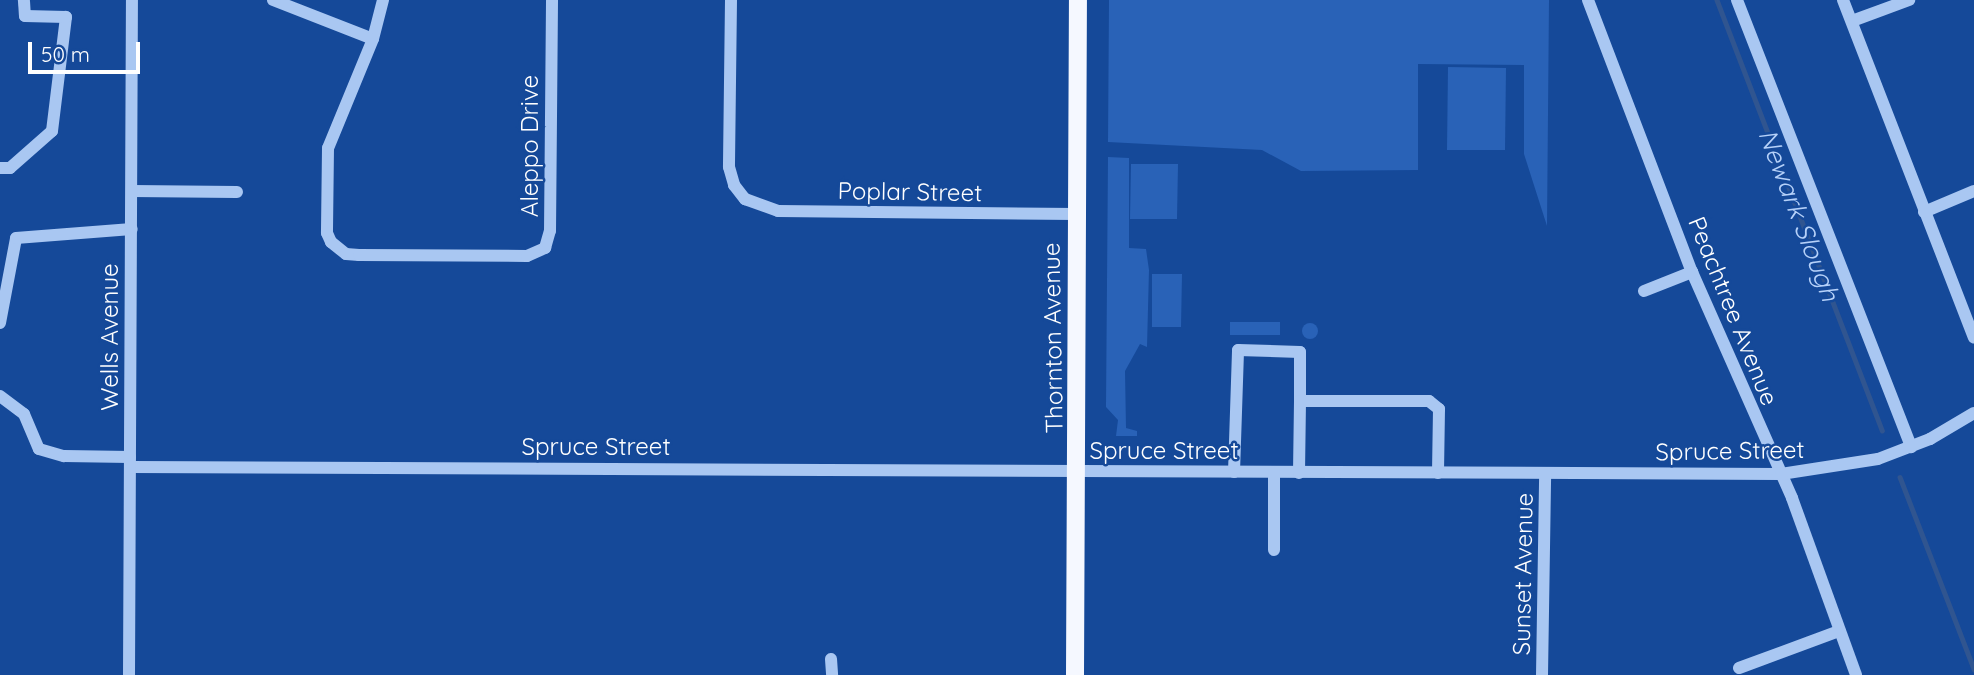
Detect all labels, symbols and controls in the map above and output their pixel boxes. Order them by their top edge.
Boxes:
scale bar [32,28,144,72]
text: 50 m [41,41,90,67]
street label: Aleppo Drive [516,75,544,217]
water label: Newark Slough [1752,125,1846,305]
street label: Poplar Street [837,176,983,208]
street label: Peachtree Avenue [1682,212,1784,410]
street label: Thornton Avenue [1037,242,1069,434]
street label: Wells Avenue [96,263,124,411]
street label: Spruce Street [521,433,671,461]
street label: Spruce Street [1655,435,1805,467]
street label: Spruce Street [1089,437,1239,465]
street label: Sunset Avenue [1507,492,1539,656]

